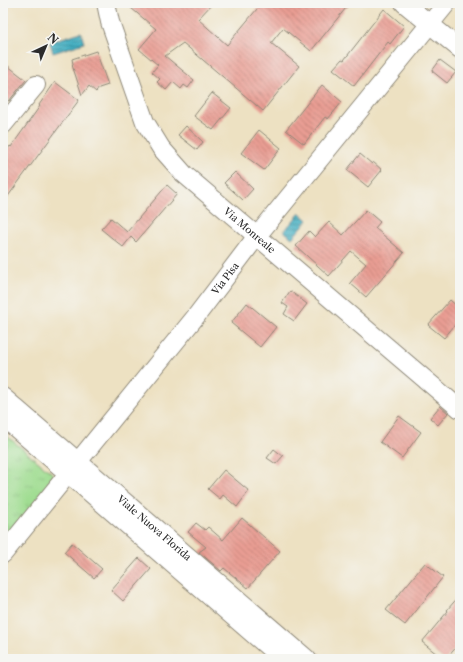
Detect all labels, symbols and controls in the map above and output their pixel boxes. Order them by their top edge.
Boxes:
north arrow [26,26,66,66]
text: N [45,30,62,47]
street label: Via Monreale [220,204,278,256]
street label: Via Pisa [208,259,242,298]
street label: Viale Nuova Florida [114,492,195,564]

